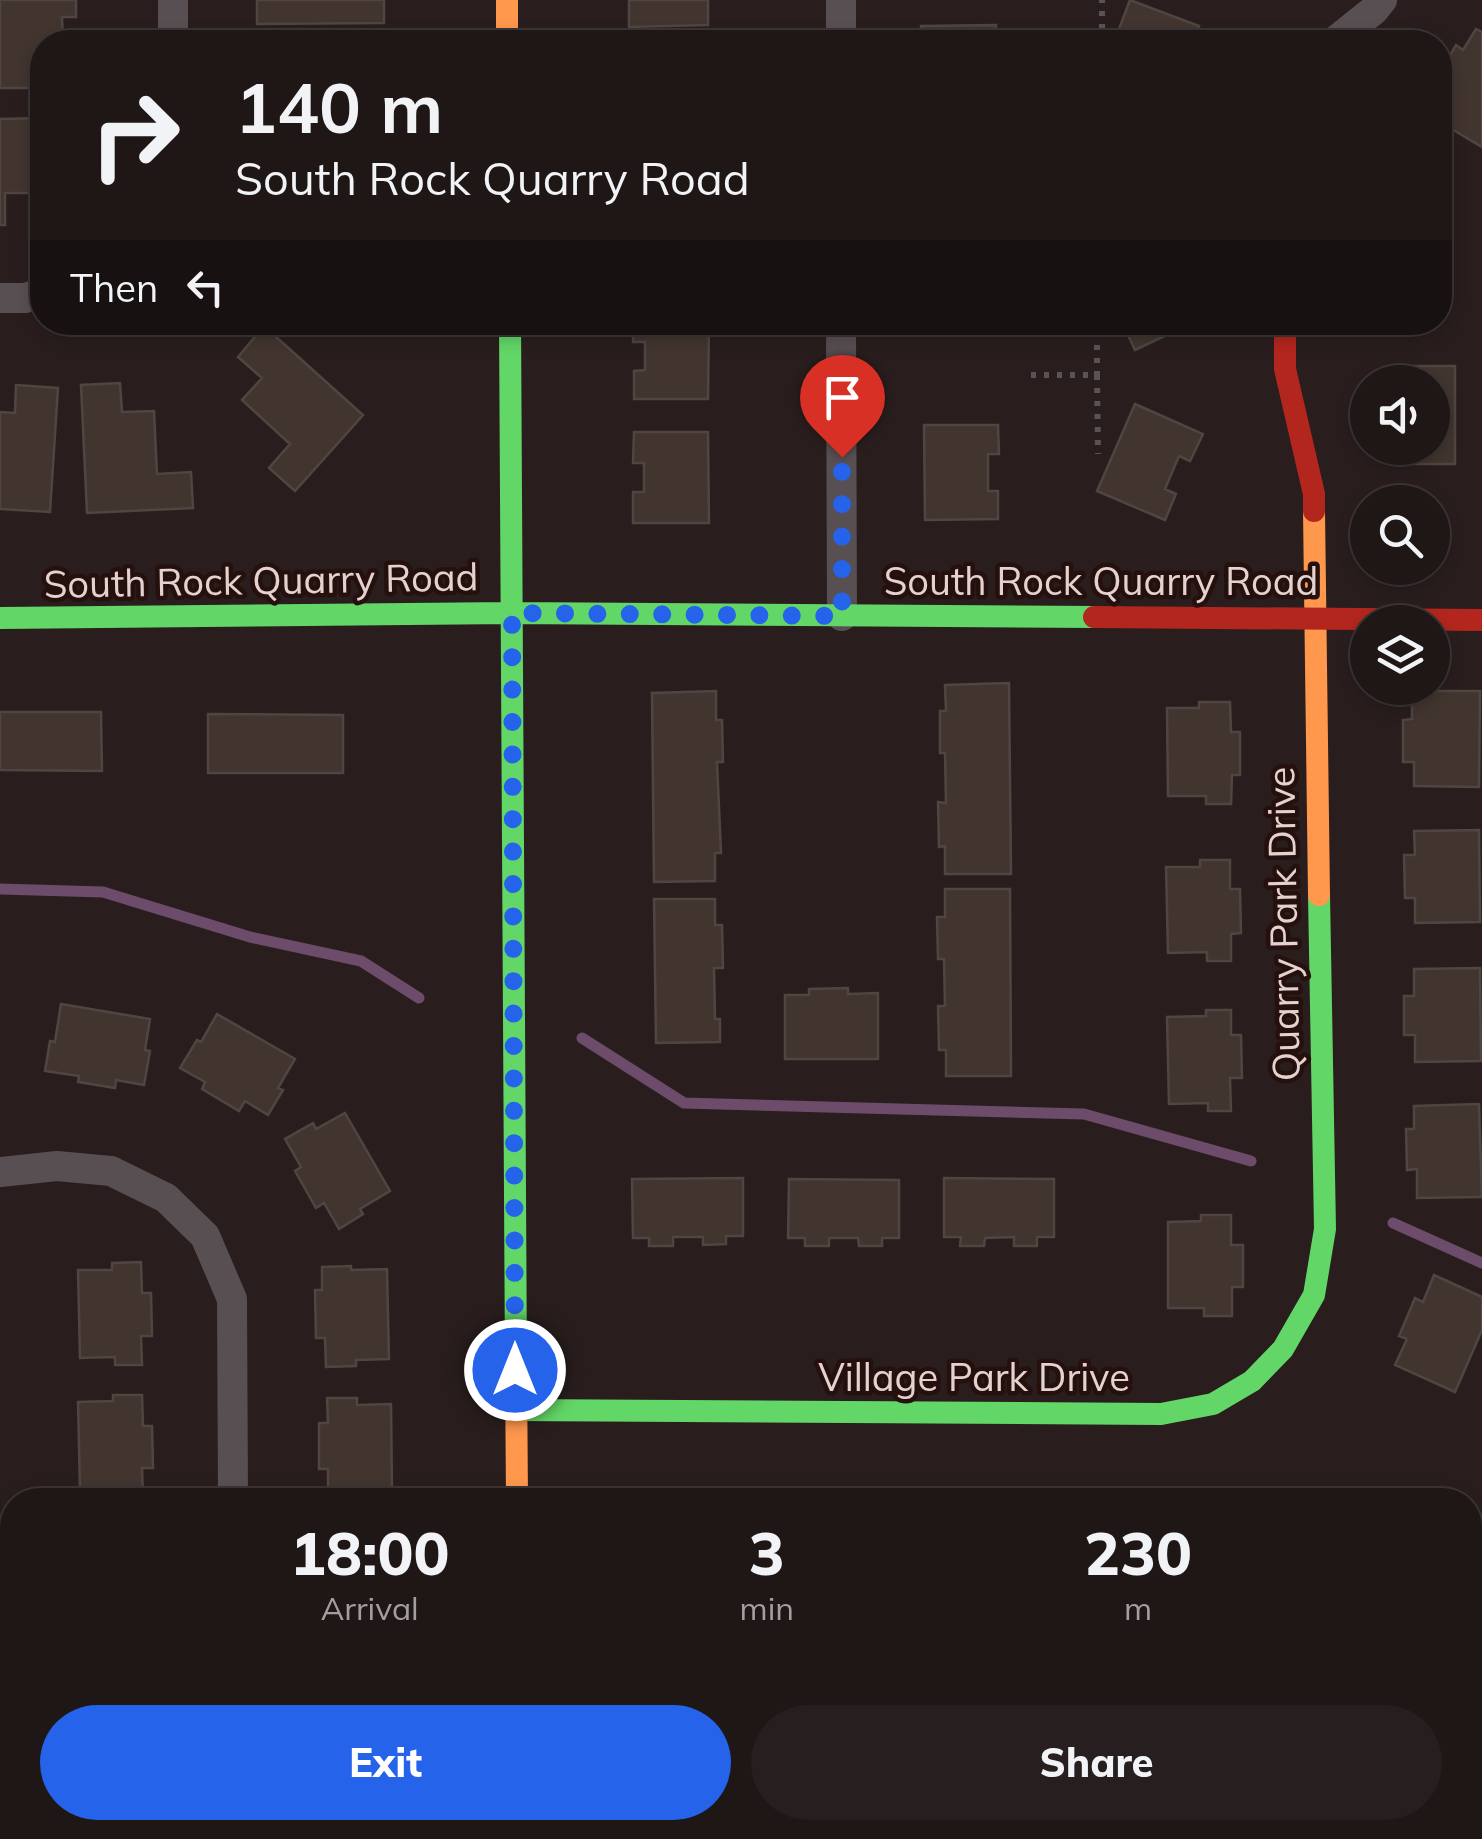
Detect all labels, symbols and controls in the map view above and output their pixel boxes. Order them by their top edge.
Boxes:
text: 140 m [235,63,443,151]
icon: right [70,70,200,200]
text: South Rock Quarry Road [235,150,750,206]
icon: left [178,260,233,315]
text: Then [70,264,158,312]
pin [800,355,885,458]
map controls [1350,365,1450,705]
button: sound [1350,365,1450,465]
icon: arrive [815,370,870,425]
button: search [1350,485,1450,585]
street label: South Rock Quarry Road [43,552,479,608]
street label: South Rock Quarry Road [884,557,1318,605]
button: layers [1350,605,1450,705]
street label: Quarry Park Drive [1256,766,1310,1082]
position arrow [463,1318,567,1422]
street label: Village Park Drive [818,1353,1130,1401]
text: 18:00 [290,1515,450,1590]
text: 3 [749,1515,785,1590]
text: 230 [1084,1515,1192,1590]
text: Arrival [321,1588,419,1628]
text: min [740,1588,794,1628]
text: m [1124,1588,1152,1628]
button: Exit [40,1705,731,1820]
button: Share [751,1705,1442,1820]

